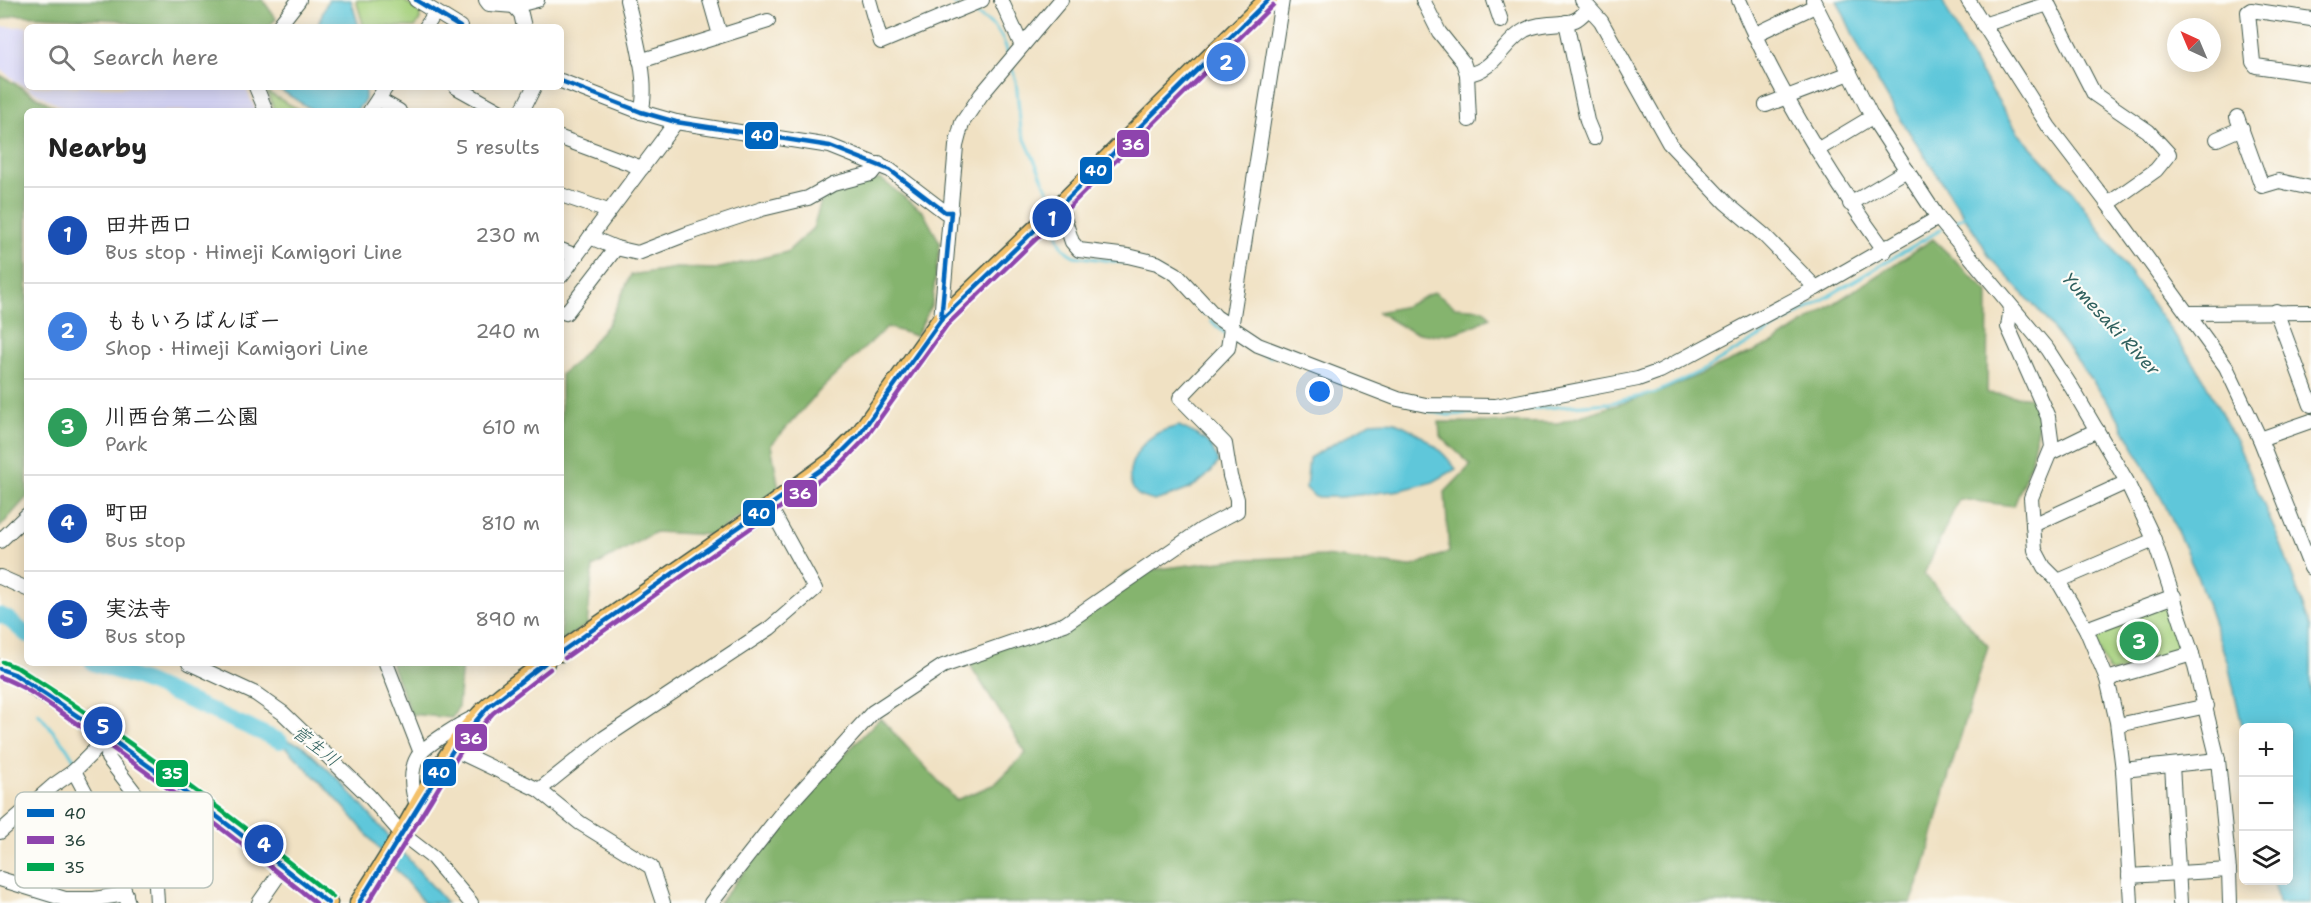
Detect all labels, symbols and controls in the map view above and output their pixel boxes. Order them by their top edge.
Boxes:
north arrow [2167,18,2221,72]
search box [24,24,564,90]
pin: 2 [1206,40,1246,84]
icon: search [45,41,78,74]
text: Search here [93,43,219,72]
line badge: 40 [744,121,779,150]
text: 40 [751,125,773,146]
line badge: 36 [1116,129,1150,158]
text: Nearby [48,130,147,165]
text: 5 results [456,134,540,160]
text: 36 [1122,134,1144,155]
line badge: 40 [1079,156,1113,185]
text: 40 [1085,160,1107,181]
pin: 1 [1032,196,1072,240]
text: 田井西口 [105,210,193,239]
text: 1 [63,222,72,248]
text: 230 m [475,222,540,248]
text: Bus stop · Himeji Kamigori Line [105,239,403,265]
water label: Yumesaki River [2057,267,2165,381]
text: ももいろばんぼー [105,306,281,335]
text: 2 [61,318,75,344]
text: 240 m [475,318,540,344]
text: Shop · Himeji Kamigori Line [105,335,369,361]
your location [1305,377,1334,406]
text: 川西台第二公園 [105,402,259,431]
text: 3 [61,414,75,440]
text: 610 m [482,414,540,440]
text: Park [105,431,148,457]
line badge: 36 [783,479,818,508]
text: 36 [789,483,811,504]
text: 町田 [105,498,149,527]
line badge: 40 [742,499,776,527]
text: 40 [748,503,770,524]
text: 4 [61,510,75,536]
text: 810 m [481,510,540,536]
text: Bus stop [105,527,186,553]
text: 実法寺 [105,594,171,623]
text: 5 [61,606,74,632]
text: 890 m [475,606,540,632]
pin: 3 [2120,618,2158,664]
text: Bus stop [105,623,186,649]
pin: 5 [84,704,122,748]
water label: 菅生川 [287,720,345,772]
line badge: 36 [454,723,488,752]
map controls [2239,723,2293,885]
button: + [2239,723,2293,777]
text: 36 [460,728,482,749]
line badge: 40 [422,758,457,787]
line badge: 35 [155,759,189,788]
text: 40 [428,762,450,783]
text: 35 [161,763,183,784]
button: − [2239,777,2293,831]
legend [15,792,213,888]
text: 40 [64,803,86,824]
pin: 4 [244,822,284,866]
text: 36 [64,830,86,851]
button: layers [2239,831,2293,885]
text: 35 [64,857,85,878]

